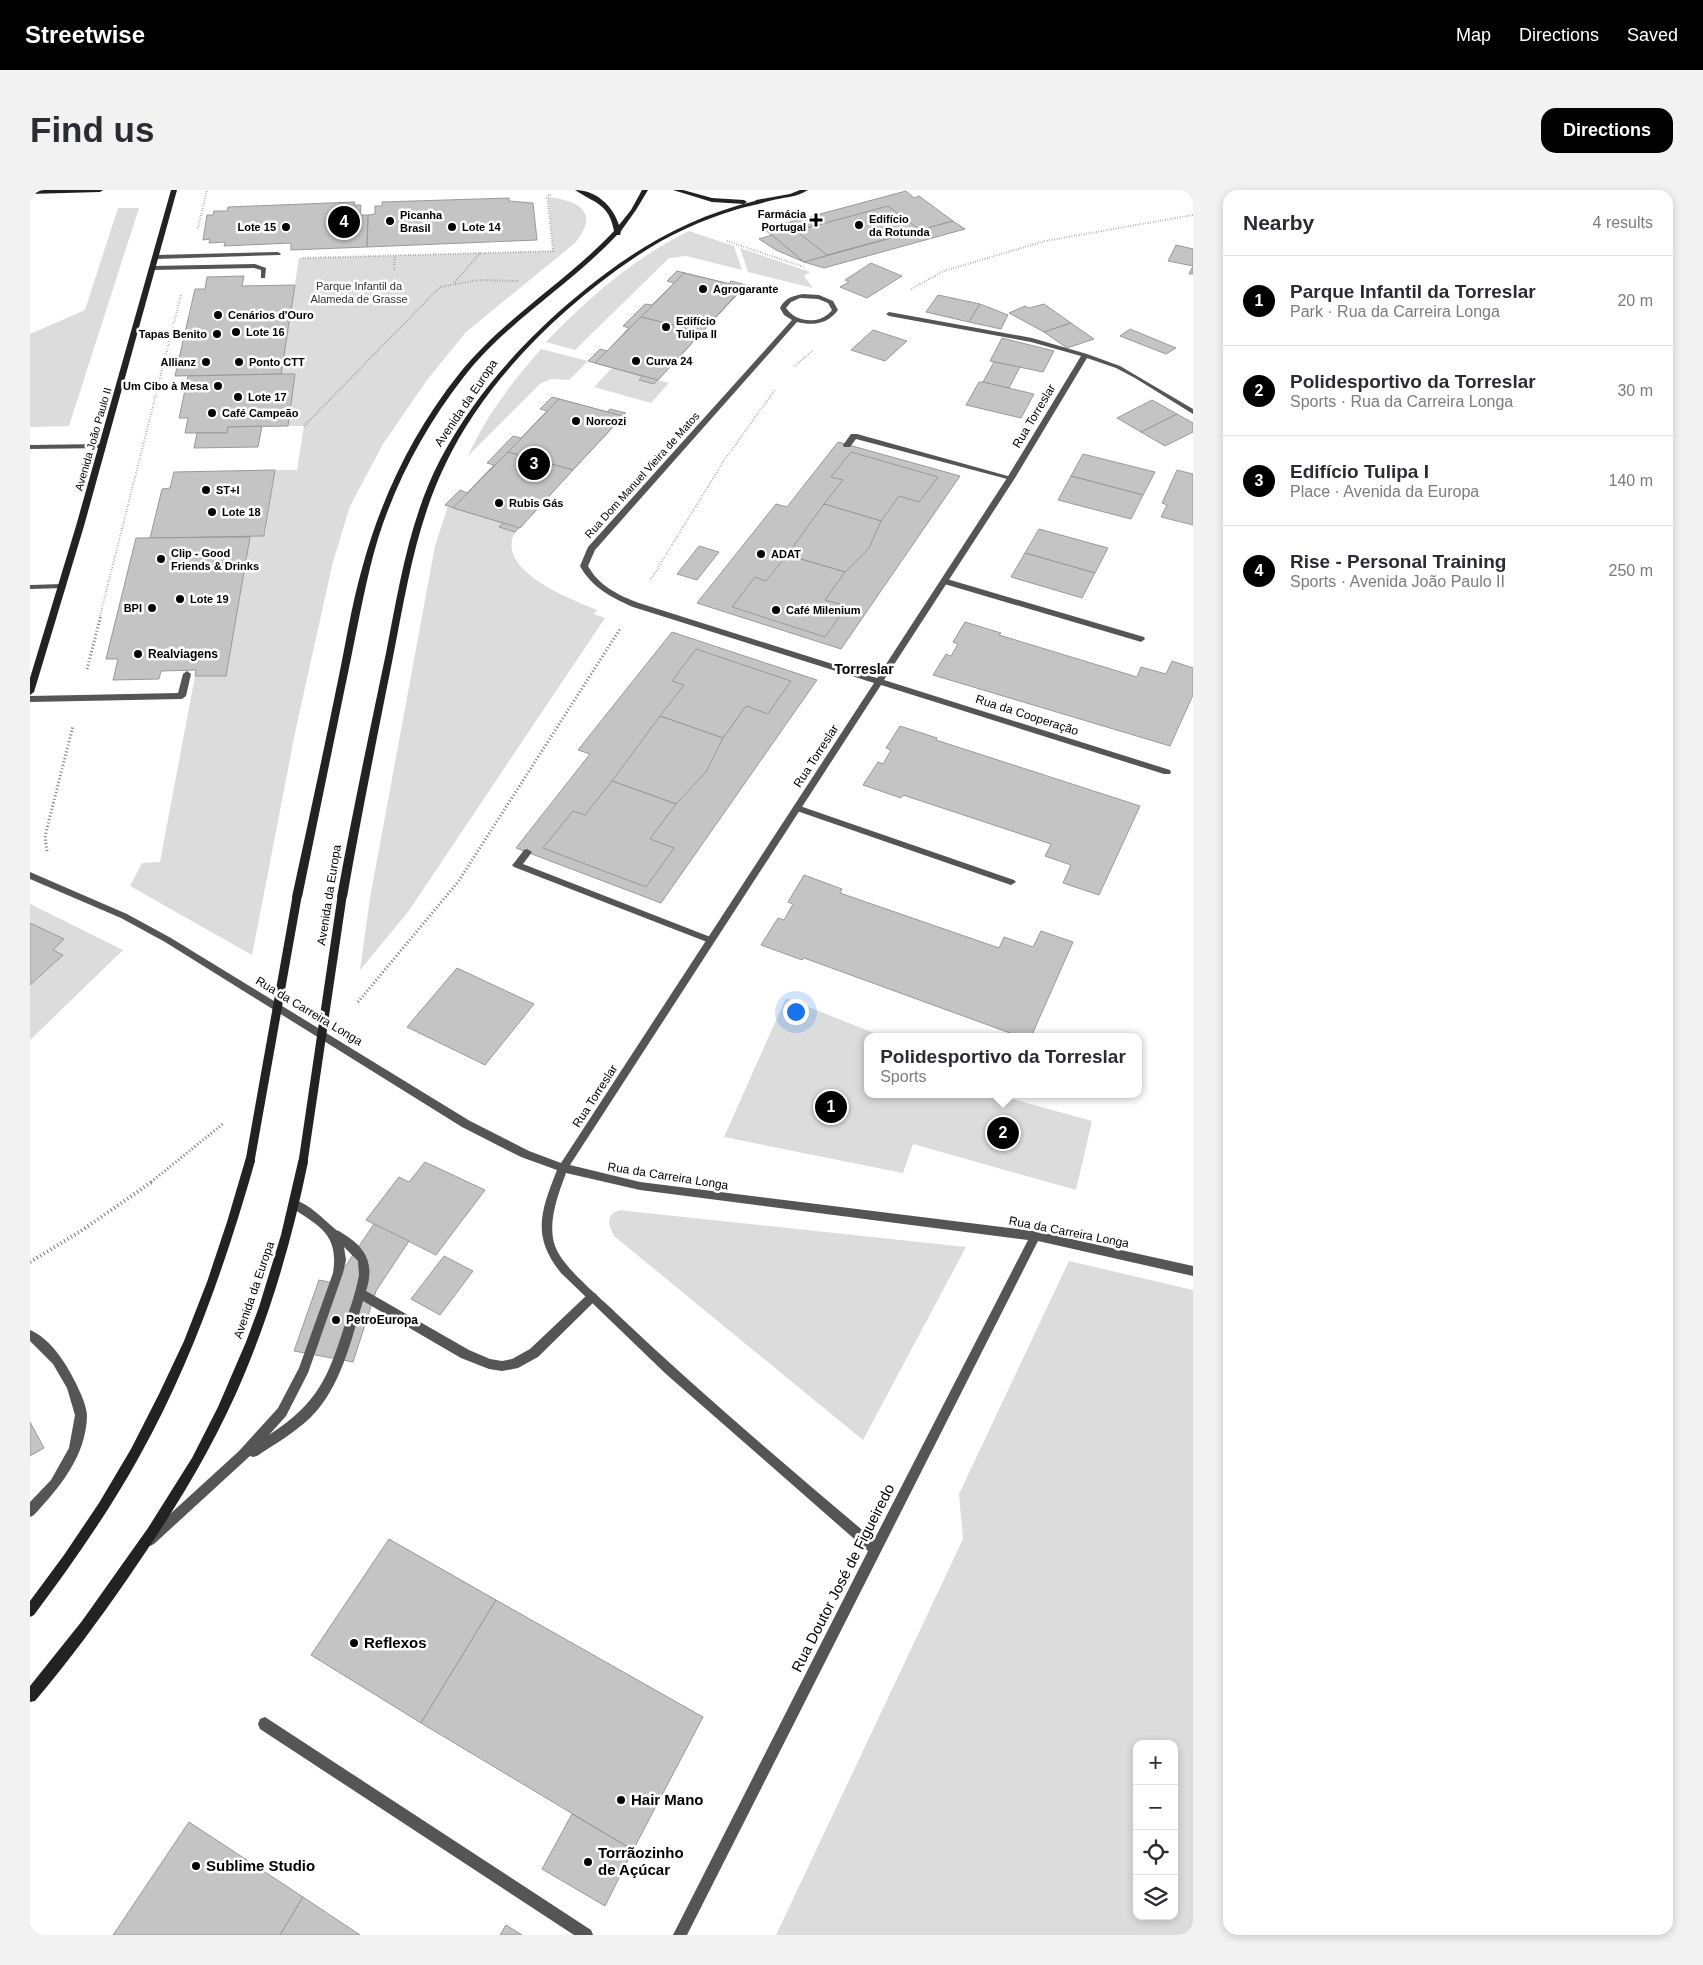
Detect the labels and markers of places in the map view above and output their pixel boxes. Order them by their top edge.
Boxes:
pin: 4 [328,203,360,241]
place label: Farmácia Portugal [758,208,807,233]
place label: Picanha Brasil [400,209,443,234]
place label: Edifício da Rotunda [869,213,930,238]
marker: Farmácia Portugal [810,214,822,226]
marker: Picanha Brasil [384,215,396,227]
marker: Edifício da Rotunda [853,219,865,231]
place label: Lote 15 [237,221,276,233]
marker: Lote 15 [280,221,292,233]
marker: Lote 14 [446,221,458,233]
place label: Lote 14 [462,221,501,233]
marker: Agrogarante [697,283,709,295]
place label: Agrogarante [713,283,778,295]
marker: Cenários d'Ouro [212,309,224,321]
place label: Cenários d'Ouro [228,309,314,321]
place label: Edifício Tulipa II [676,315,717,340]
marker: Edifício Tulipa II [660,321,672,333]
marker: Lote 16 [230,326,242,338]
place label: Lote 16 [246,326,285,338]
place label: Tapas Benito [139,328,207,340]
marker: Tapas Benito [211,328,223,340]
marker: Curva 24 [630,355,642,367]
place label: Curva 24 [646,355,693,367]
place label: Allianz [161,356,196,368]
marker: Allianz [200,356,212,368]
marker: Ponto CTT [233,356,245,368]
place label: Ponto CTT [249,356,305,368]
place label: Um Cibo à Mesa [123,380,209,392]
marker: Um Cibo à Mesa [212,380,224,392]
marker: Lote 17 [232,391,244,403]
place label: Lote 17 [248,391,287,403]
marker: Café Campeão [206,407,218,419]
place label: Café Campeão [222,407,299,419]
marker: Norcozi [570,415,582,427]
place label: Norcozi [586,415,626,427]
pin: 3 [518,445,550,483]
marker: ST+I [200,484,212,496]
place label: ST+I [216,484,240,496]
marker: Rubis Gás [493,497,505,509]
place label: Rubis Gás [509,497,563,509]
marker: Lote 18 [206,506,218,518]
place label: Lote 18 [222,506,261,518]
place label: Clip - Good Friends & Drinks [171,547,259,572]
marker: ADAT [755,548,767,560]
place label: ADAT [771,548,801,560]
marker: Clip - Good Friends & Drinks [155,553,167,565]
marker: Lote 19 [174,593,186,605]
place label: Lote 19 [190,593,229,605]
place label: BPI [124,602,142,614]
marker: BPI [146,602,158,614]
marker: Café Milenium [770,604,782,616]
place label: Café Milenium [786,604,861,616]
place label: Realviagens [148,647,218,661]
marker: Realviagens [132,648,144,660]
pin: 1 [815,1088,847,1126]
pin: 2 [987,1114,1019,1152]
place label: PetroEuropa [346,1313,418,1327]
marker: PetroEuropa [330,1314,342,1326]
place label: Reflexos [364,1634,427,1651]
marker: Reflexos [348,1637,360,1649]
place label: Hair Mano [631,1791,704,1808]
marker: Hair Mano [615,1794,627,1806]
place label: Torrãozinho de Açúcar [598,1844,684,1878]
marker: Torrãozinho de Açúcar [582,1856,594,1868]
place label: Sublime Studio [206,1857,315,1874]
marker: Sublime Studio [190,1860,202,1872]

